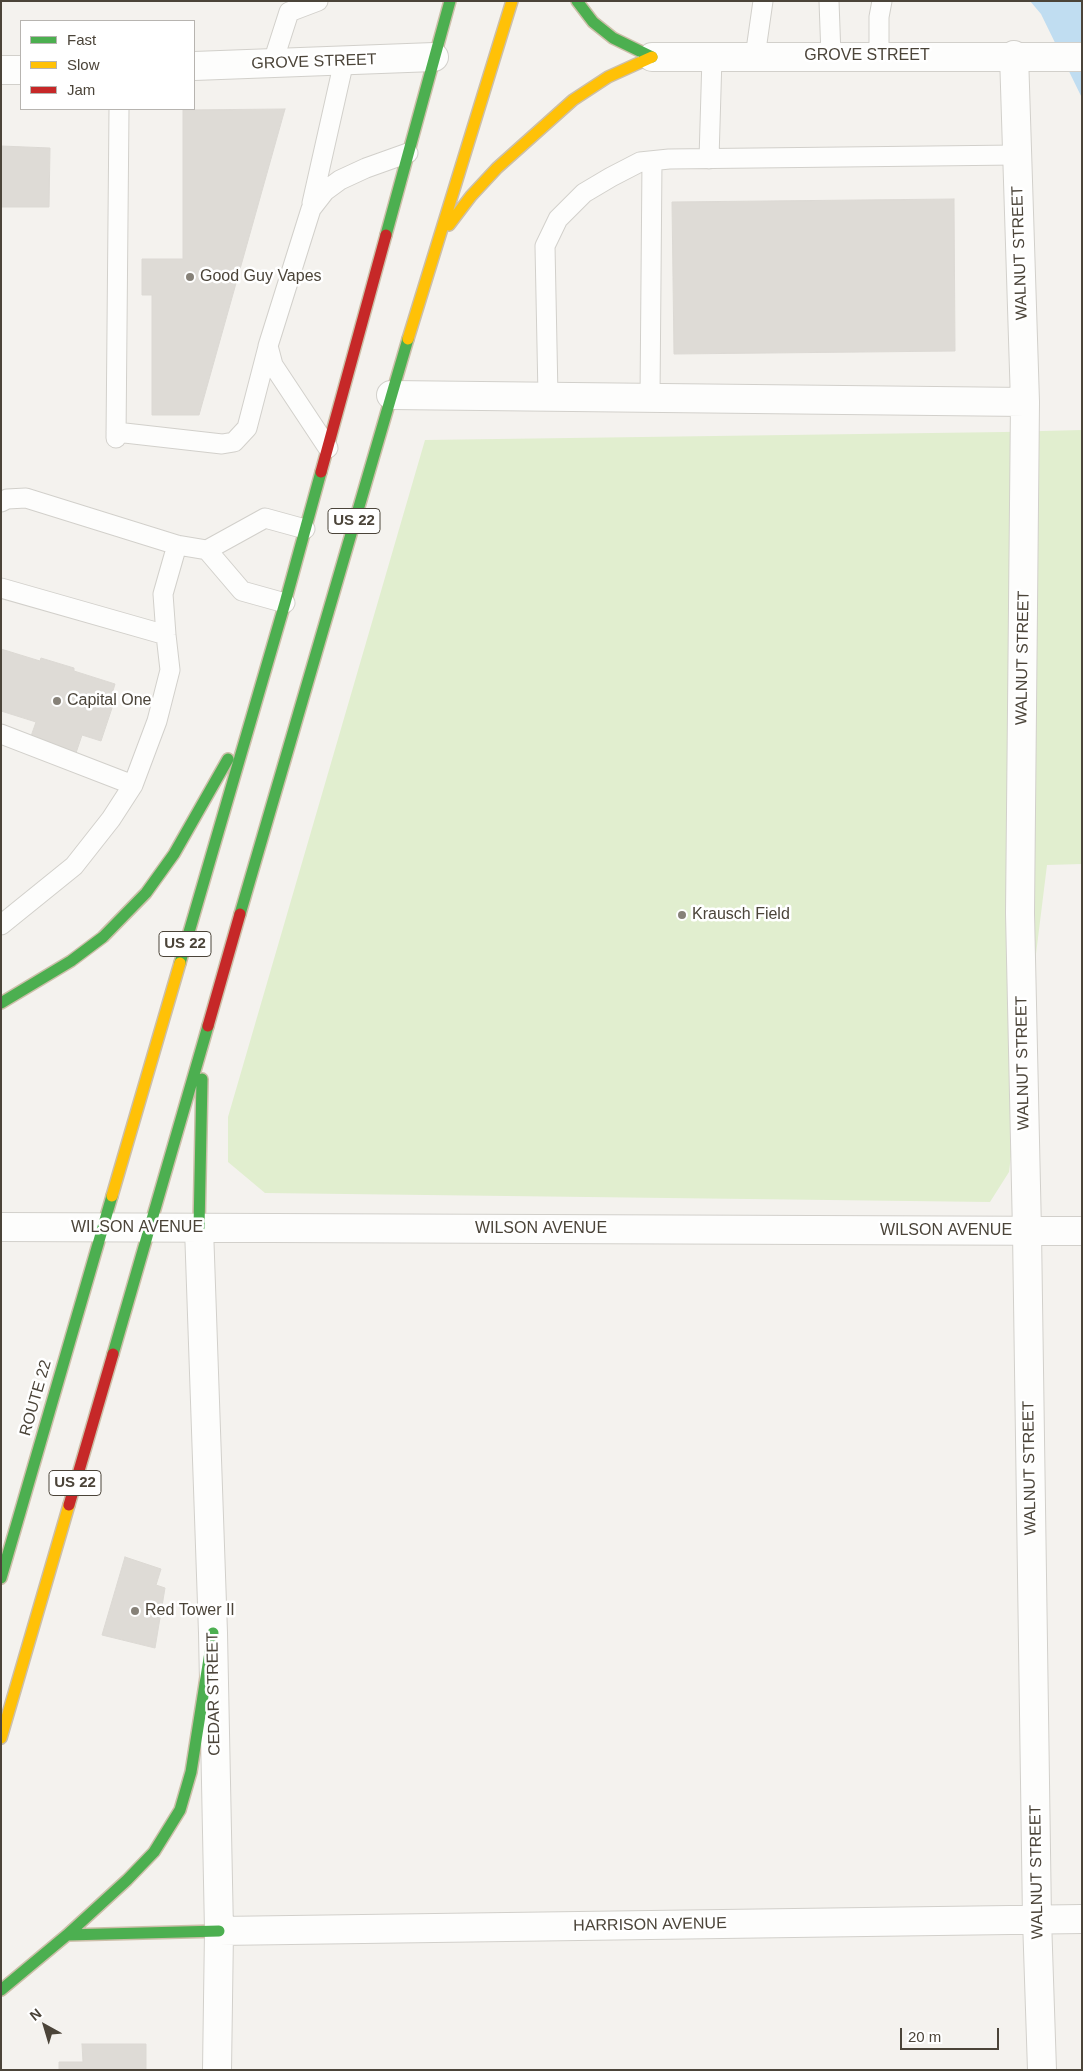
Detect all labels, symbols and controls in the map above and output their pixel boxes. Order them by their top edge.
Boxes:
legend [20,20,195,110]
text: Fast [67,31,96,48]
street label: GROVE STREET [804,46,930,66]
street label: GROVE STREET [251,50,377,74]
text: Slow [67,56,100,73]
text: Jam [67,81,95,98]
street label: WALNUT STREET [1008,185,1032,321]
place label: Good Guy Vapes [200,267,322,287]
marker: Good Guy Vapes [184,271,196,283]
road number: US 22 [328,508,380,534]
street label: WALNUT STREET [1012,591,1034,725]
place label: Capital One [67,691,151,711]
marker: Capital One [51,695,63,707]
place label: Krausch Field [692,905,790,925]
marker: Krausch Field [676,909,688,921]
road number: US 22 [159,932,211,956]
street label: WALNUT STREET [1012,996,1034,1130]
street label: WILSON AVENUE [71,1218,203,1238]
street label: WILSON AVENUE [475,1219,607,1239]
street label: WILSON AVENUE [880,1221,1012,1241]
street label: ROUTE 22 [16,1358,56,1438]
street label: WALNUT STREET [1019,1401,1041,1535]
road number: US 22 [49,1470,101,1496]
place label: Red Tower II [145,1601,235,1621]
marker: Red Tower II [129,1605,141,1617]
street label: CEDAR STREET [203,1632,225,1756]
street label: WALNUT STREET [1026,1805,1048,1939]
street label: HARRISON AVENUE [573,1914,727,1936]
north arrow [20,2001,70,2051]
text: N [27,2005,45,2024]
scale bar [903,2018,1002,2050]
text: 20 m [908,2028,941,2045]

